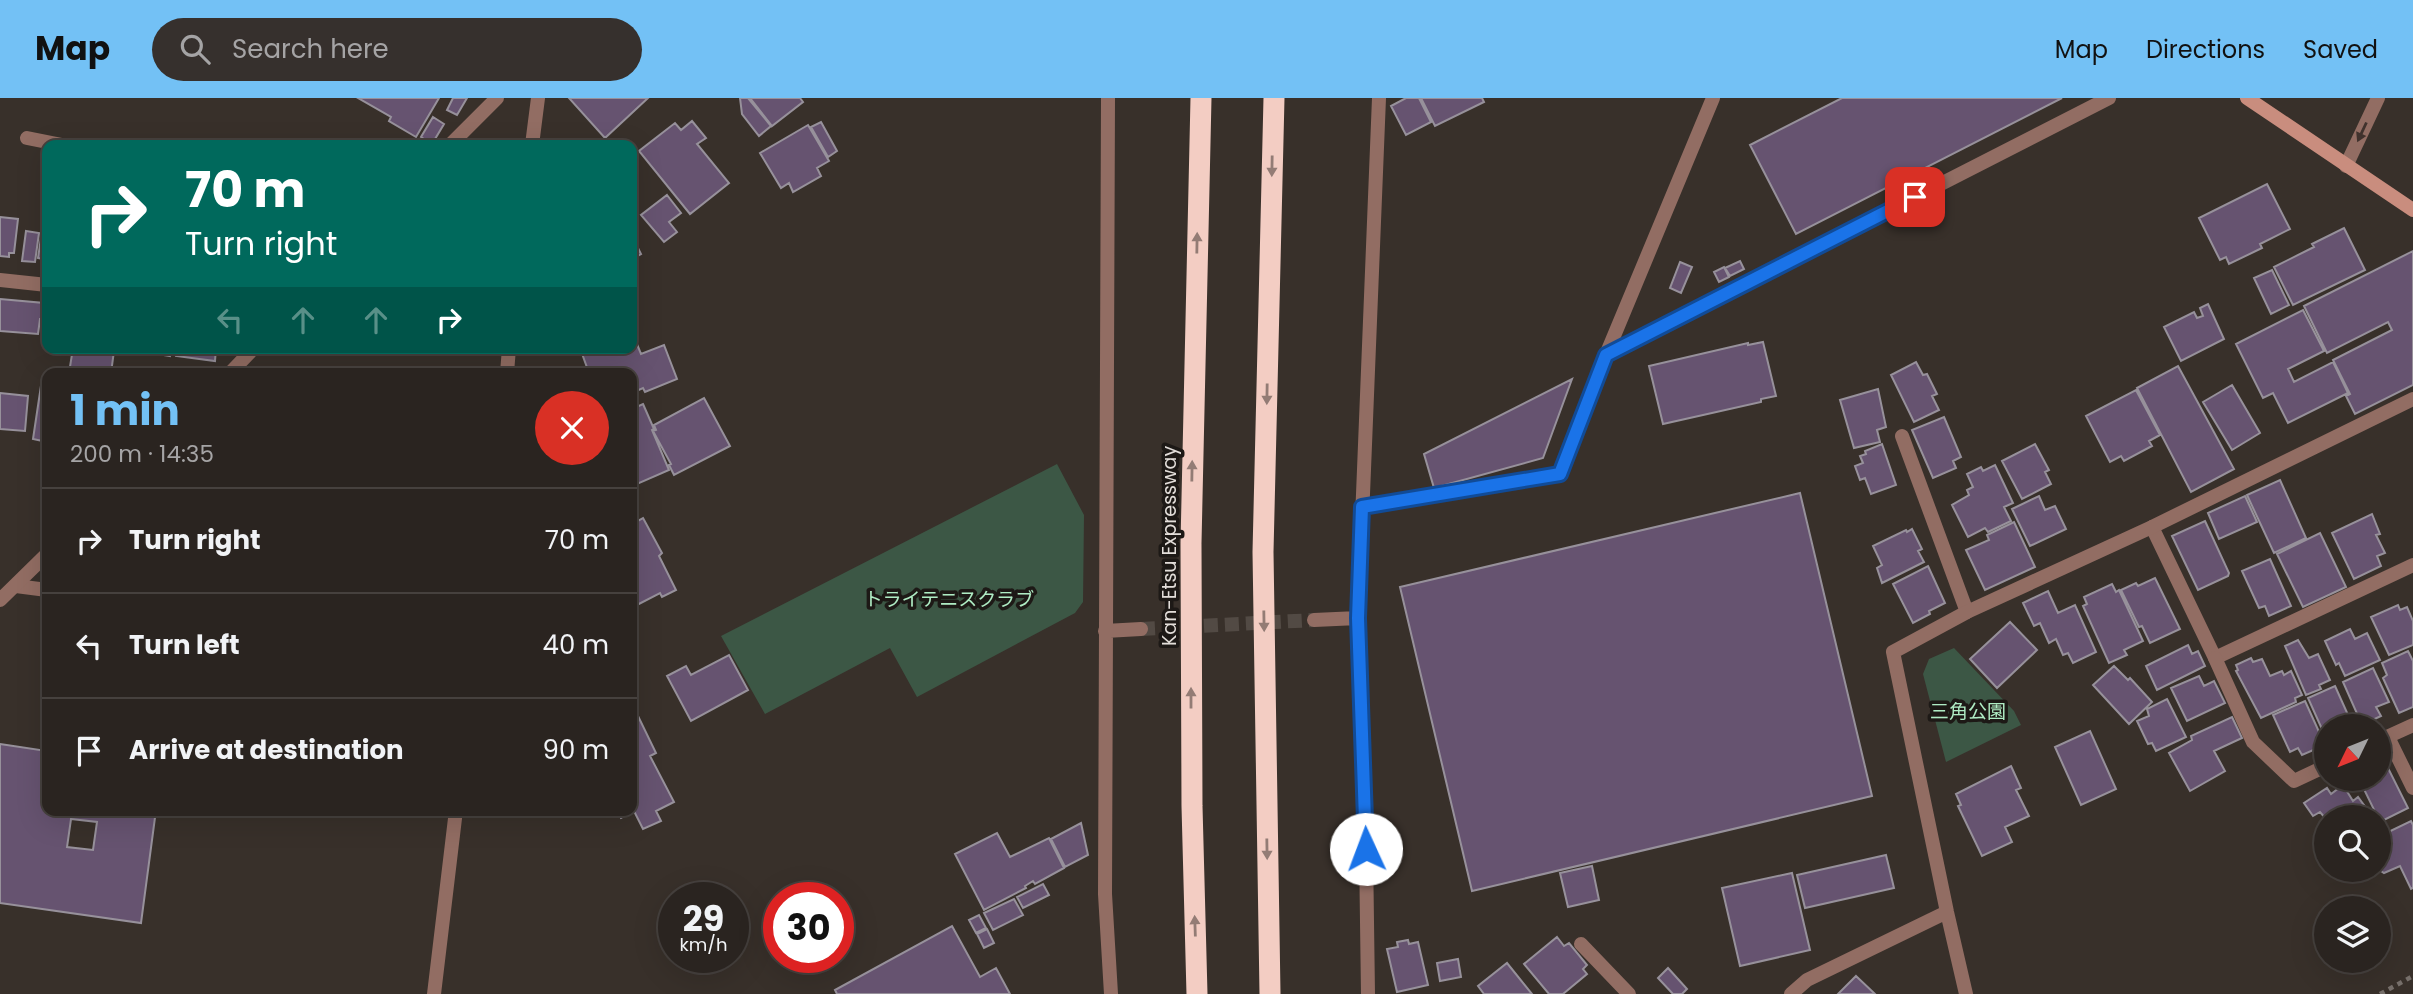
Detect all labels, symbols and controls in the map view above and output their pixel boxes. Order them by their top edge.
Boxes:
search box [152,18,642,81]
text: Map [35,25,110,72]
icon: search [176,30,214,68]
text: Search here [232,31,389,67]
text: Map [2055,33,2108,66]
text: Directions [2146,33,2265,66]
text: Saved [2303,33,2378,66]
one-way arrow [2356,122,2368,142]
one-way arrow [1266,155,1278,177]
text: 70 m [185,156,305,224]
pin [1885,167,1945,227]
icon: right [70,168,161,259]
icon: arrive [1896,178,1934,216]
text: Turn right [185,221,337,266]
one-way arrow [1191,232,1203,254]
icon: left [211,301,249,339]
icon: ahead [284,301,322,339]
icon: ahead [357,301,395,339]
icon: right [430,301,468,339]
text: 1 min [70,381,180,440]
one-way arrow [1261,383,1273,405]
button: close [535,391,609,465]
text: 200 m · 14:35 [70,438,214,470]
street label: Kan-Etsu Expressway [1156,446,1183,646]
one-way arrow [1187,460,1198,482]
icon: right [70,522,108,560]
text: Turn right [129,522,261,558]
text: 70 m [545,522,609,558]
park label: トライテニスクラブ [864,586,1034,613]
one-way arrow [1259,610,1270,632]
icon: left [70,627,108,665]
text: Turn left [129,627,240,663]
text: 40 m [543,627,609,663]
one-way arrow [1185,687,1197,709]
park label: 三角公園 [1930,698,2006,725]
north arrow [2314,714,2390,791]
map controls [2314,714,2391,973]
icon: arrive [70,732,108,770]
text: Arrive at destination [129,732,404,768]
text: 90 m [543,732,609,768]
button: search [2314,805,2391,882]
position arrow [1329,812,1403,886]
one-way arrow [1262,838,1273,860]
speed limit sign: 30 [763,882,854,973]
text: 29 [683,894,724,943]
button: layers [2314,896,2391,973]
one-way arrow [1189,915,1200,937]
text: km/h [680,932,727,957]

